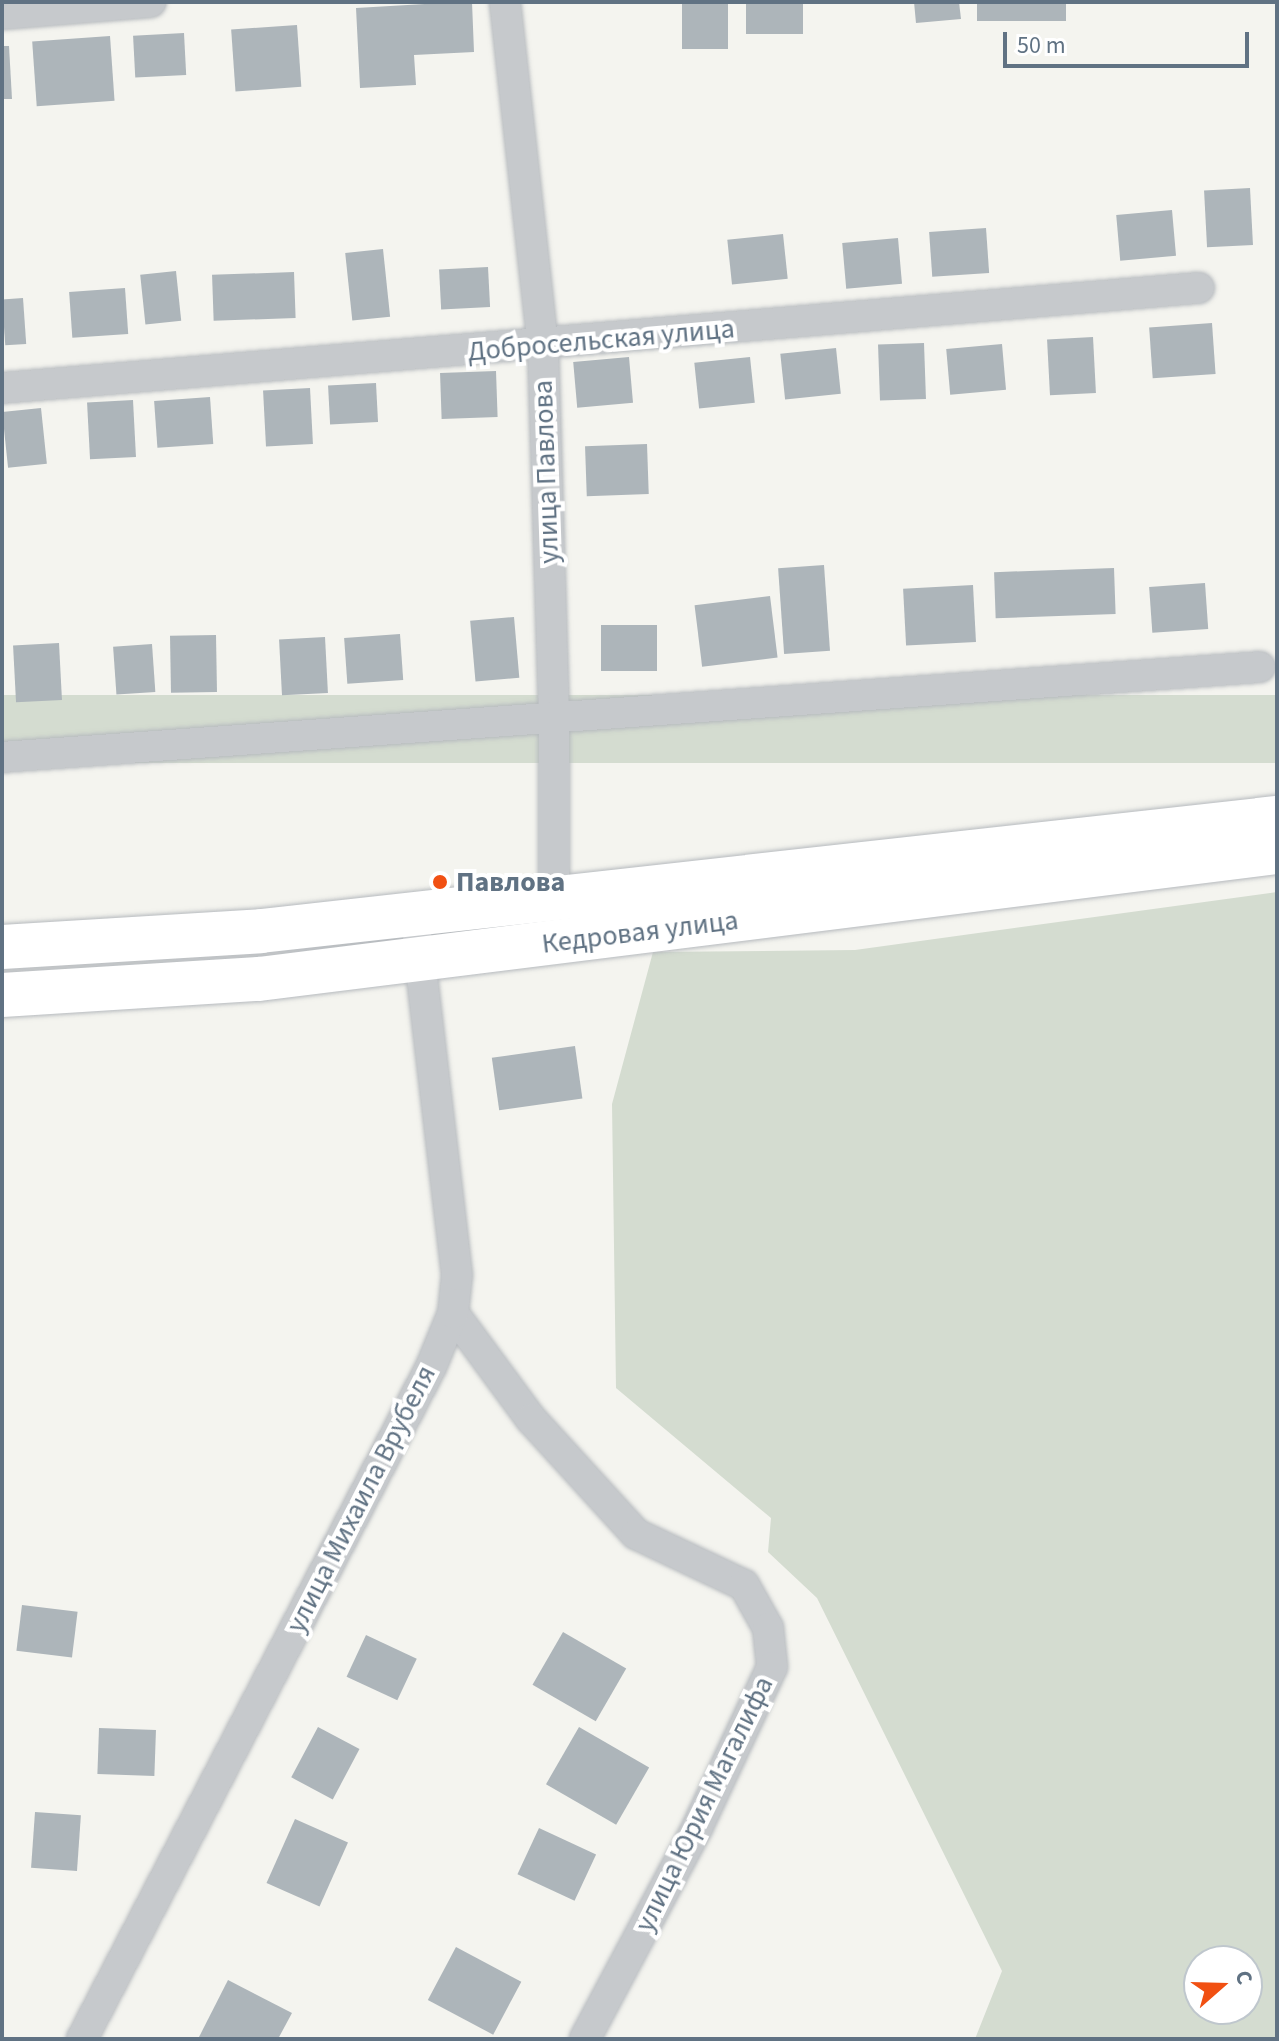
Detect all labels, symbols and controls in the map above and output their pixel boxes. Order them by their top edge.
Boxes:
scale bar [1007,16,1253,66]
text: 50 m [1017,28,1066,63]
street label: Добросельская улица [466,312,736,368]
street label: улица Павлова [526,380,566,564]
place label: Павлова [456,865,565,899]
marker: Павлова [431,873,449,891]
street label: Кедровая улица [540,903,740,961]
street label: улица Михаила Врубеля [279,1360,443,1638]
street label: улица Юрия Магалифа [628,1671,780,1937]
north arrow [1183,1945,1263,2025]
text: С [1226,1966,1261,1989]

